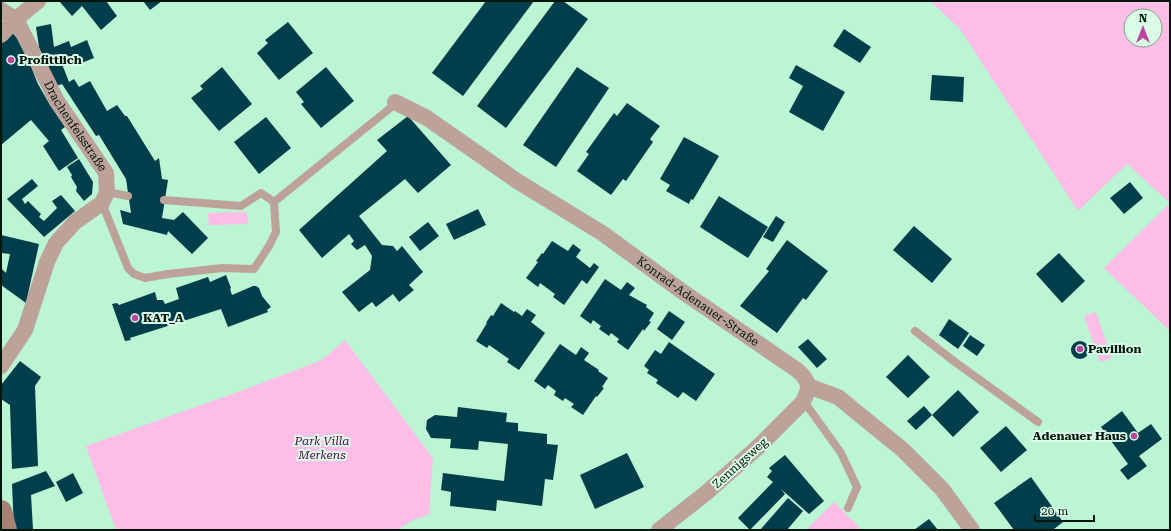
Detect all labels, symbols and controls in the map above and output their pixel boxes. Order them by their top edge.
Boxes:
north arrow [1123,8,1163,48]
text: N [1139,12,1148,25]
place label: Profittlich [19,53,82,67]
marker: Profittlich [6,55,16,65]
street label: Drachenfelsstraße [41,78,110,174]
street label: Konrad-Adenauer-Straße [634,254,762,349]
place label: KAT_A [143,311,184,325]
marker: KAT_A [130,313,140,323]
place label: Pavillion [1088,342,1142,356]
marker: Pavillion [1075,344,1085,354]
place label: Adenauer Haus [1033,429,1126,443]
marker: Adenauer Haus [1129,431,1139,441]
park label: Park Villa Merkens [293,434,350,462]
street label: Zennigsweg [710,435,770,491]
scale bar [1035,497,1094,523]
text: 20 m [1041,504,1068,518]

